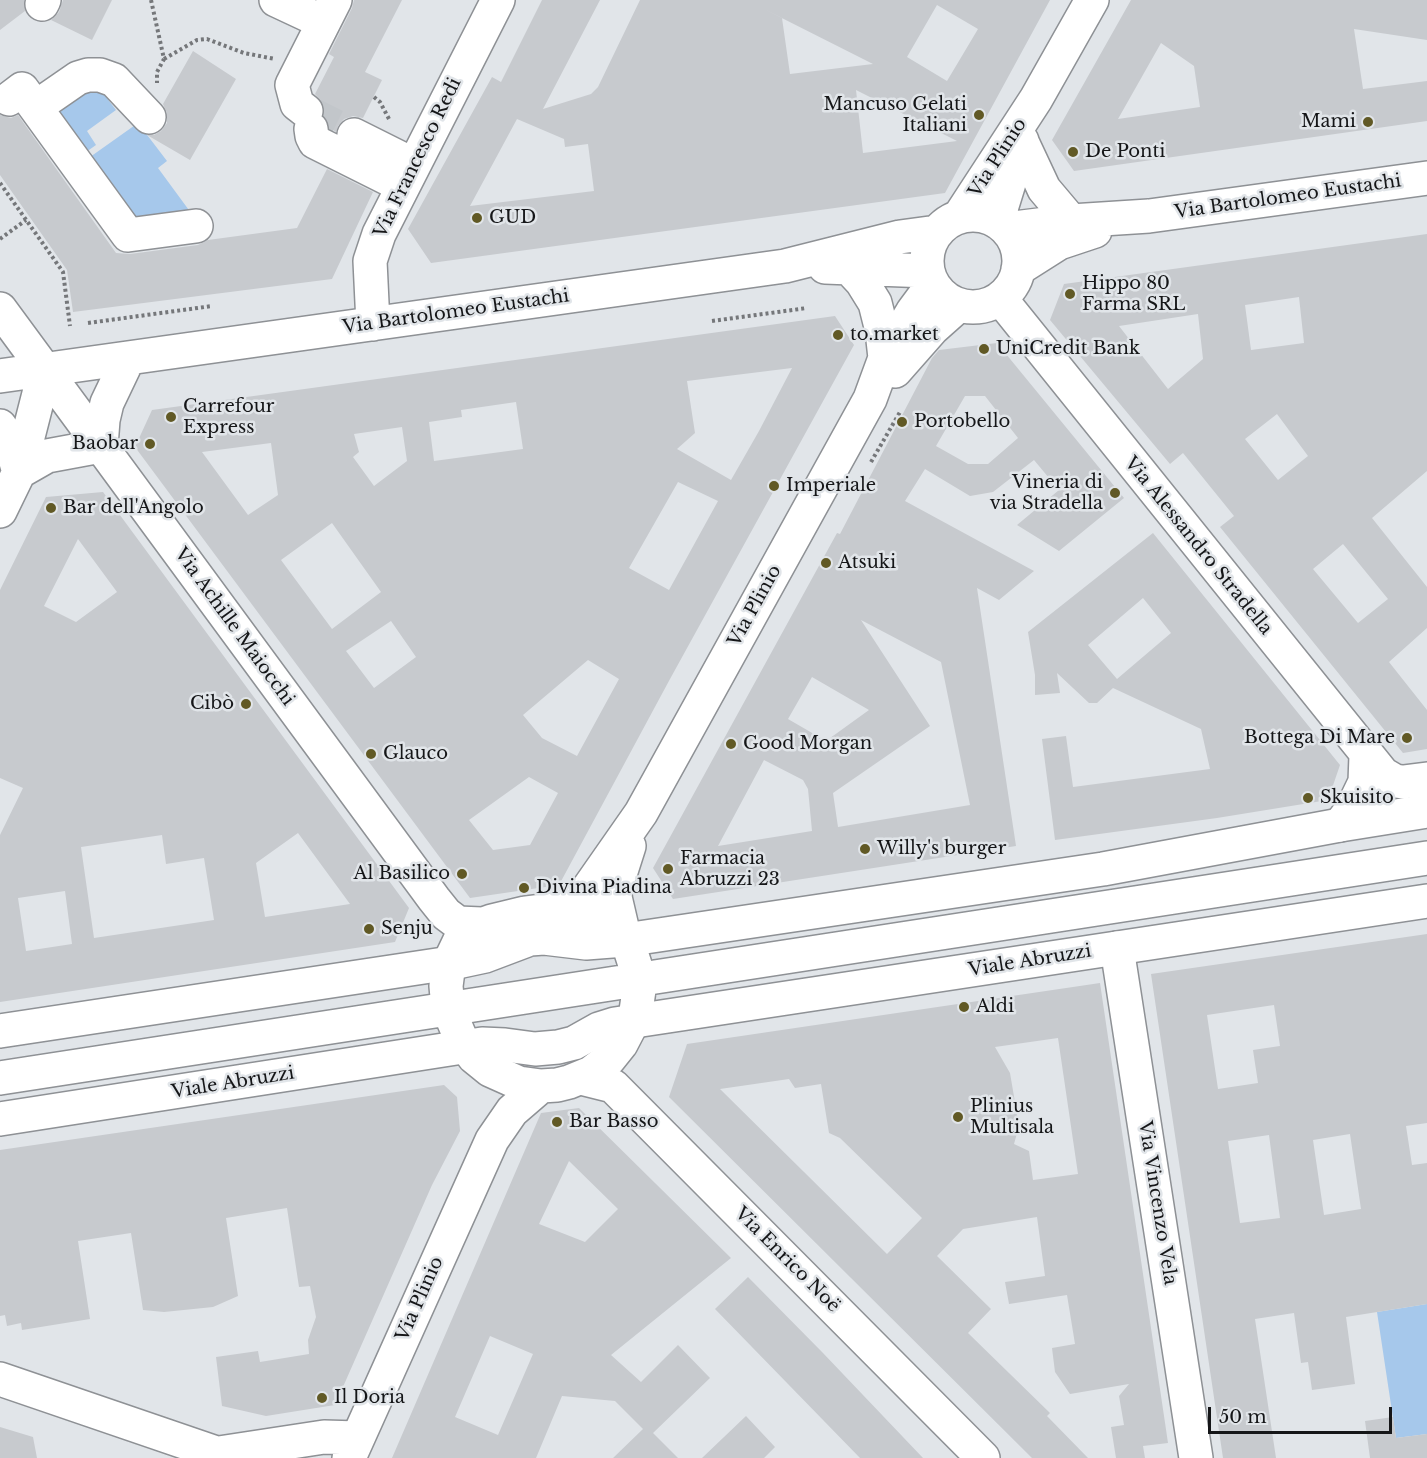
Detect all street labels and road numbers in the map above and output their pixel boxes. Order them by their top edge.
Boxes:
street label: Via Francesco Redi [370,74,466,242]
street label: Via Plinio [964,114,1032,202]
street label: Via Bartolomeo Eustachi [1173,170,1403,224]
street label: Via Bartolomeo Eustachi [341,285,571,339]
street label: Via Alessandro Stradella [1120,453,1276,639]
street label: Via Achille Maiocchi [170,544,298,710]
street label: Via Plinio [724,561,786,651]
street label: Viale Abruzzi [967,941,1093,981]
street label: Viale Abruzzi [170,1063,296,1103]
street label: Via Vincenzo Vela [1133,1119,1181,1287]
street label: Via Enrico Noë [730,1203,844,1317]
street label: Via Plinio [392,1254,448,1344]

